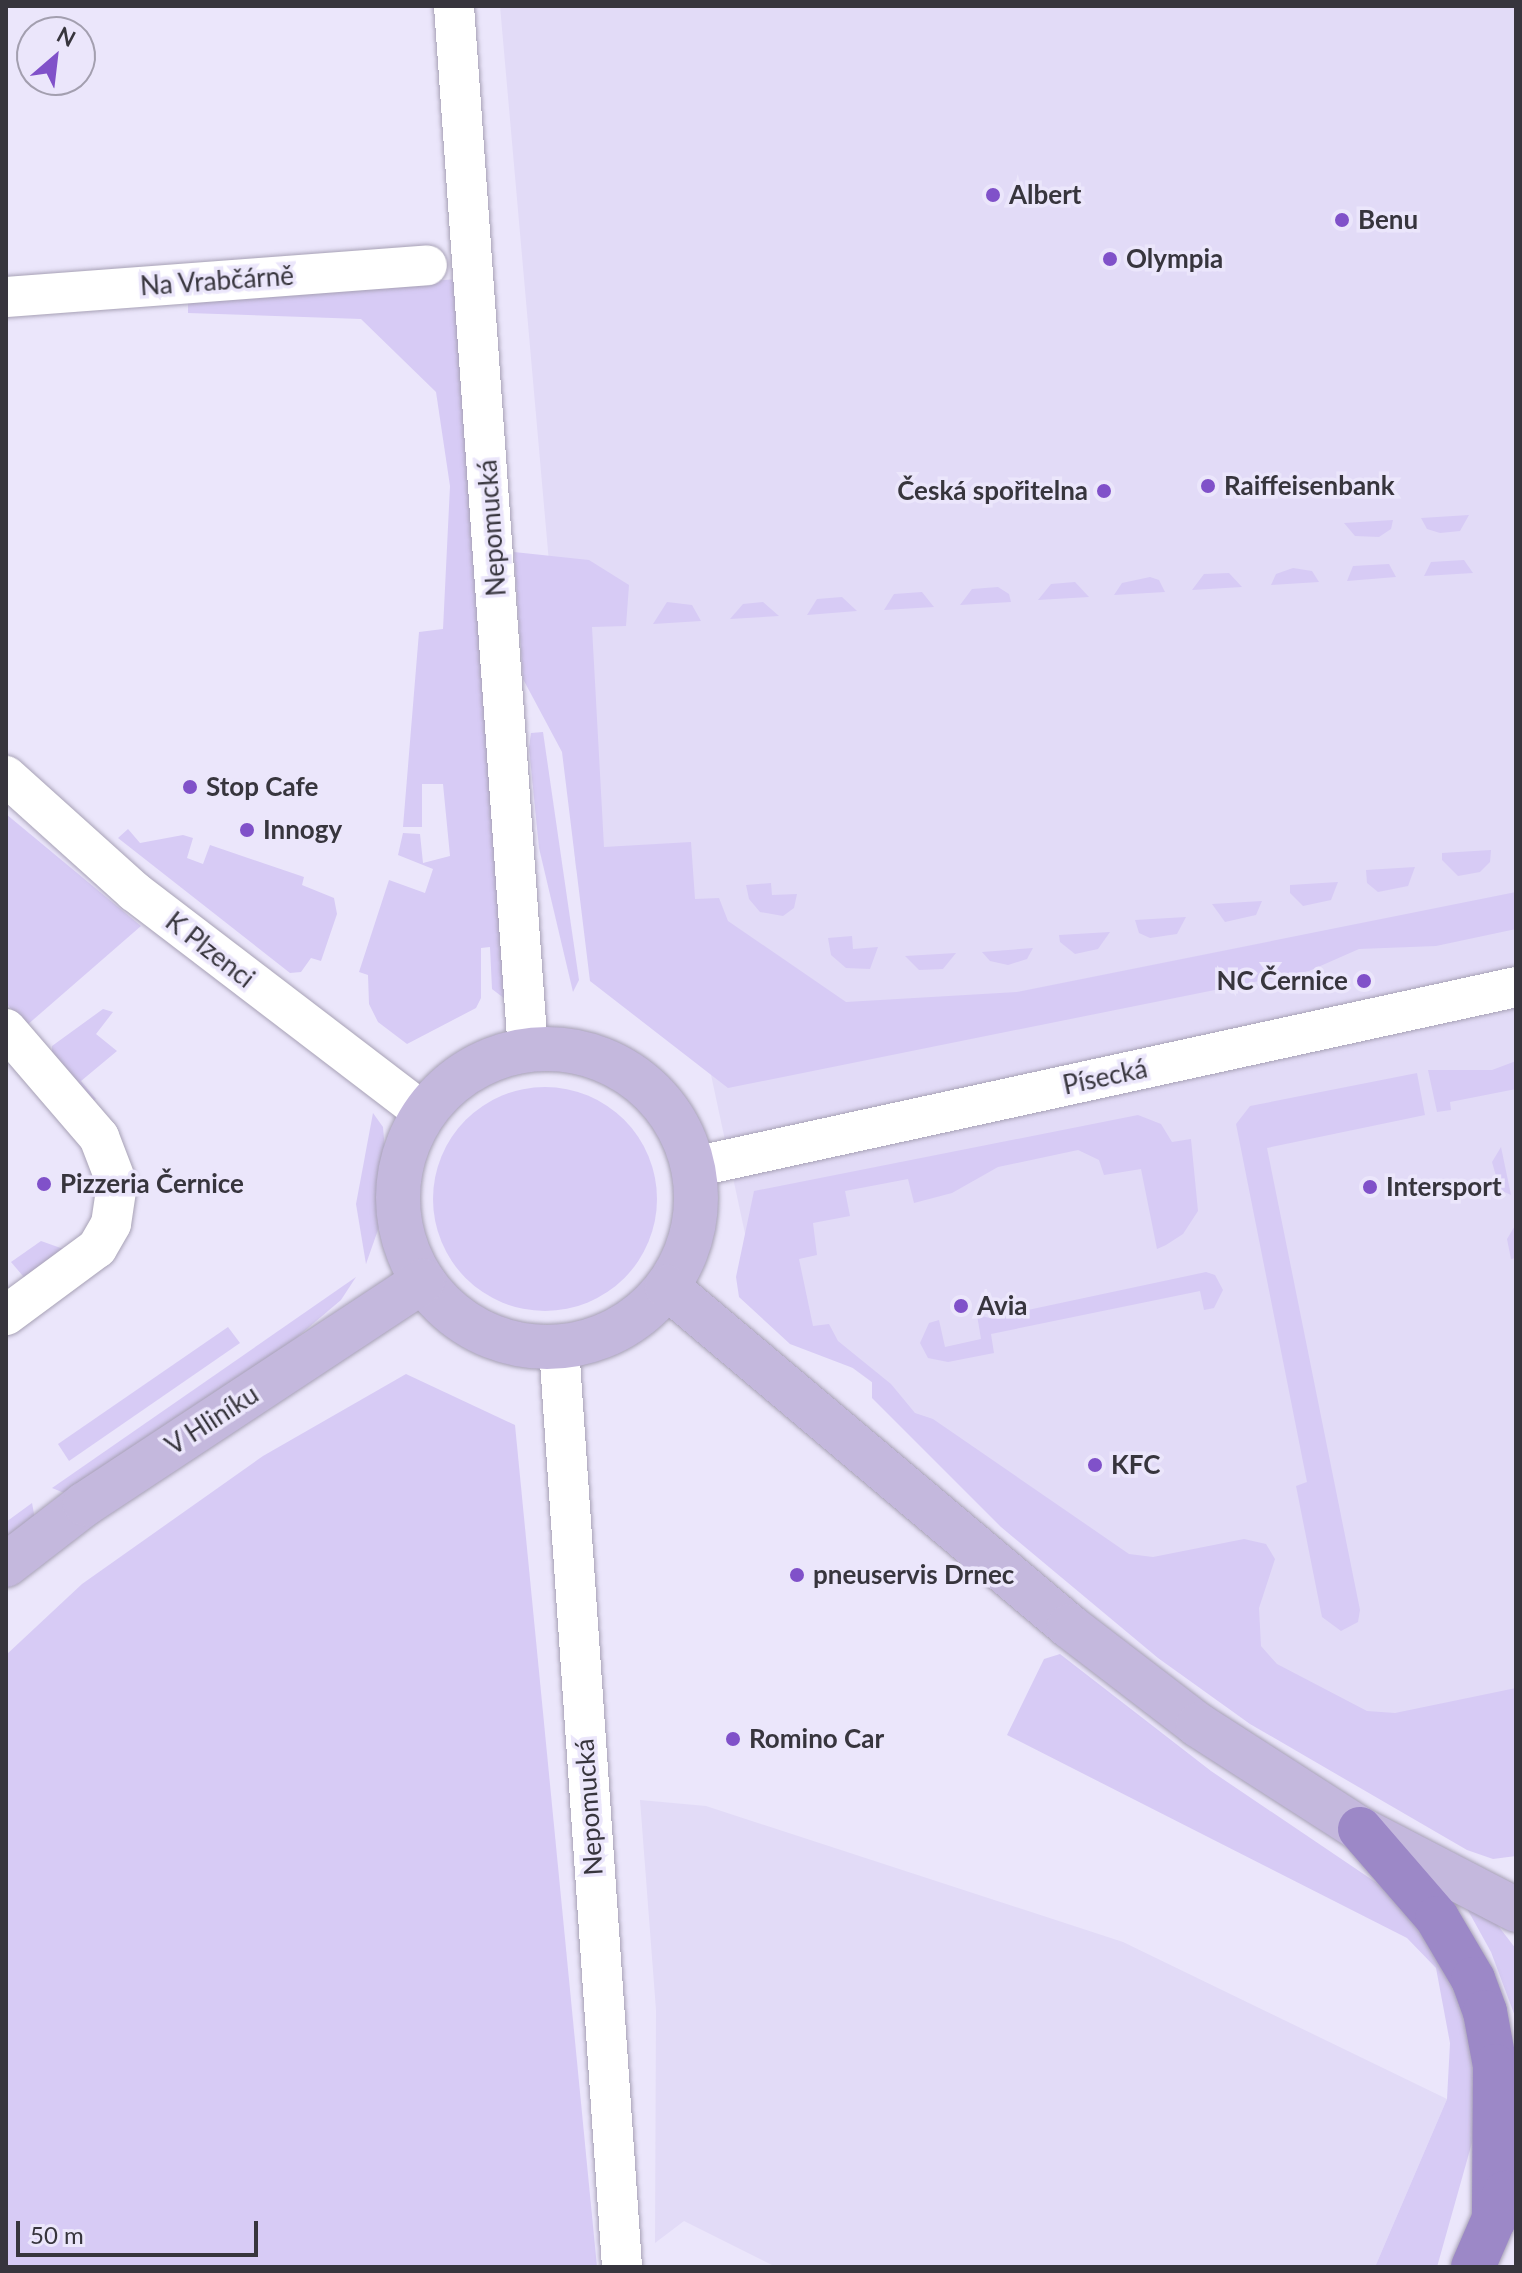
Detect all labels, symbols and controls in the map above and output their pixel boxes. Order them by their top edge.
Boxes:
north arrow [16,16,96,96]
text: N [53,20,80,52]
place label: Albert [1009,179,1082,211]
marker: Albert [984,186,1002,204]
place label: Benu [1358,204,1418,236]
marker: Benu [1333,211,1351,229]
place label: Olympia [1126,243,1223,275]
marker: Olympia [1101,250,1119,268]
street label: Na Vrabčárně [139,260,295,302]
street label: Nepomucká [472,459,512,597]
place label: Raiffeisenbank [1224,470,1395,502]
place label: Česká spořitelna [897,475,1088,507]
marker: Raiffeisenbank [1199,477,1217,495]
marker: Česká spořitelna [1095,482,1113,500]
place label: Stop Cafe [206,771,318,803]
marker: Stop Cafe [181,778,199,796]
place label: Innogy [263,814,342,846]
marker: Innogy [238,821,256,839]
street label: K Plzenci [159,906,261,994]
place label: NC Černice [1217,965,1348,997]
marker: NC Černice [1355,972,1373,990]
street label: Písecká [1060,1053,1150,1101]
place label: Pizzeria Černice [60,1168,244,1200]
place label: Intersport [1386,1171,1502,1203]
marker: Pizzeria Černice [35,1175,53,1193]
marker: Intersport [1361,1178,1379,1196]
place label: Avia [977,1290,1027,1322]
marker: Avia [952,1297,970,1315]
street label: V Hliníku [159,1378,265,1462]
place label: KFC [1111,1449,1161,1481]
marker: KFC [1086,1456,1104,1474]
place label: pneuservis Drnec [813,1559,1014,1591]
marker: pneuservis Drnec [788,1566,806,1584]
place label: Romino Car [749,1723,884,1755]
marker: Romino Car [724,1730,742,1748]
street label: Nepomucká [569,1738,609,1876]
scale bar [20,2205,262,2255]
text: 50 m [30,2220,84,2249]

